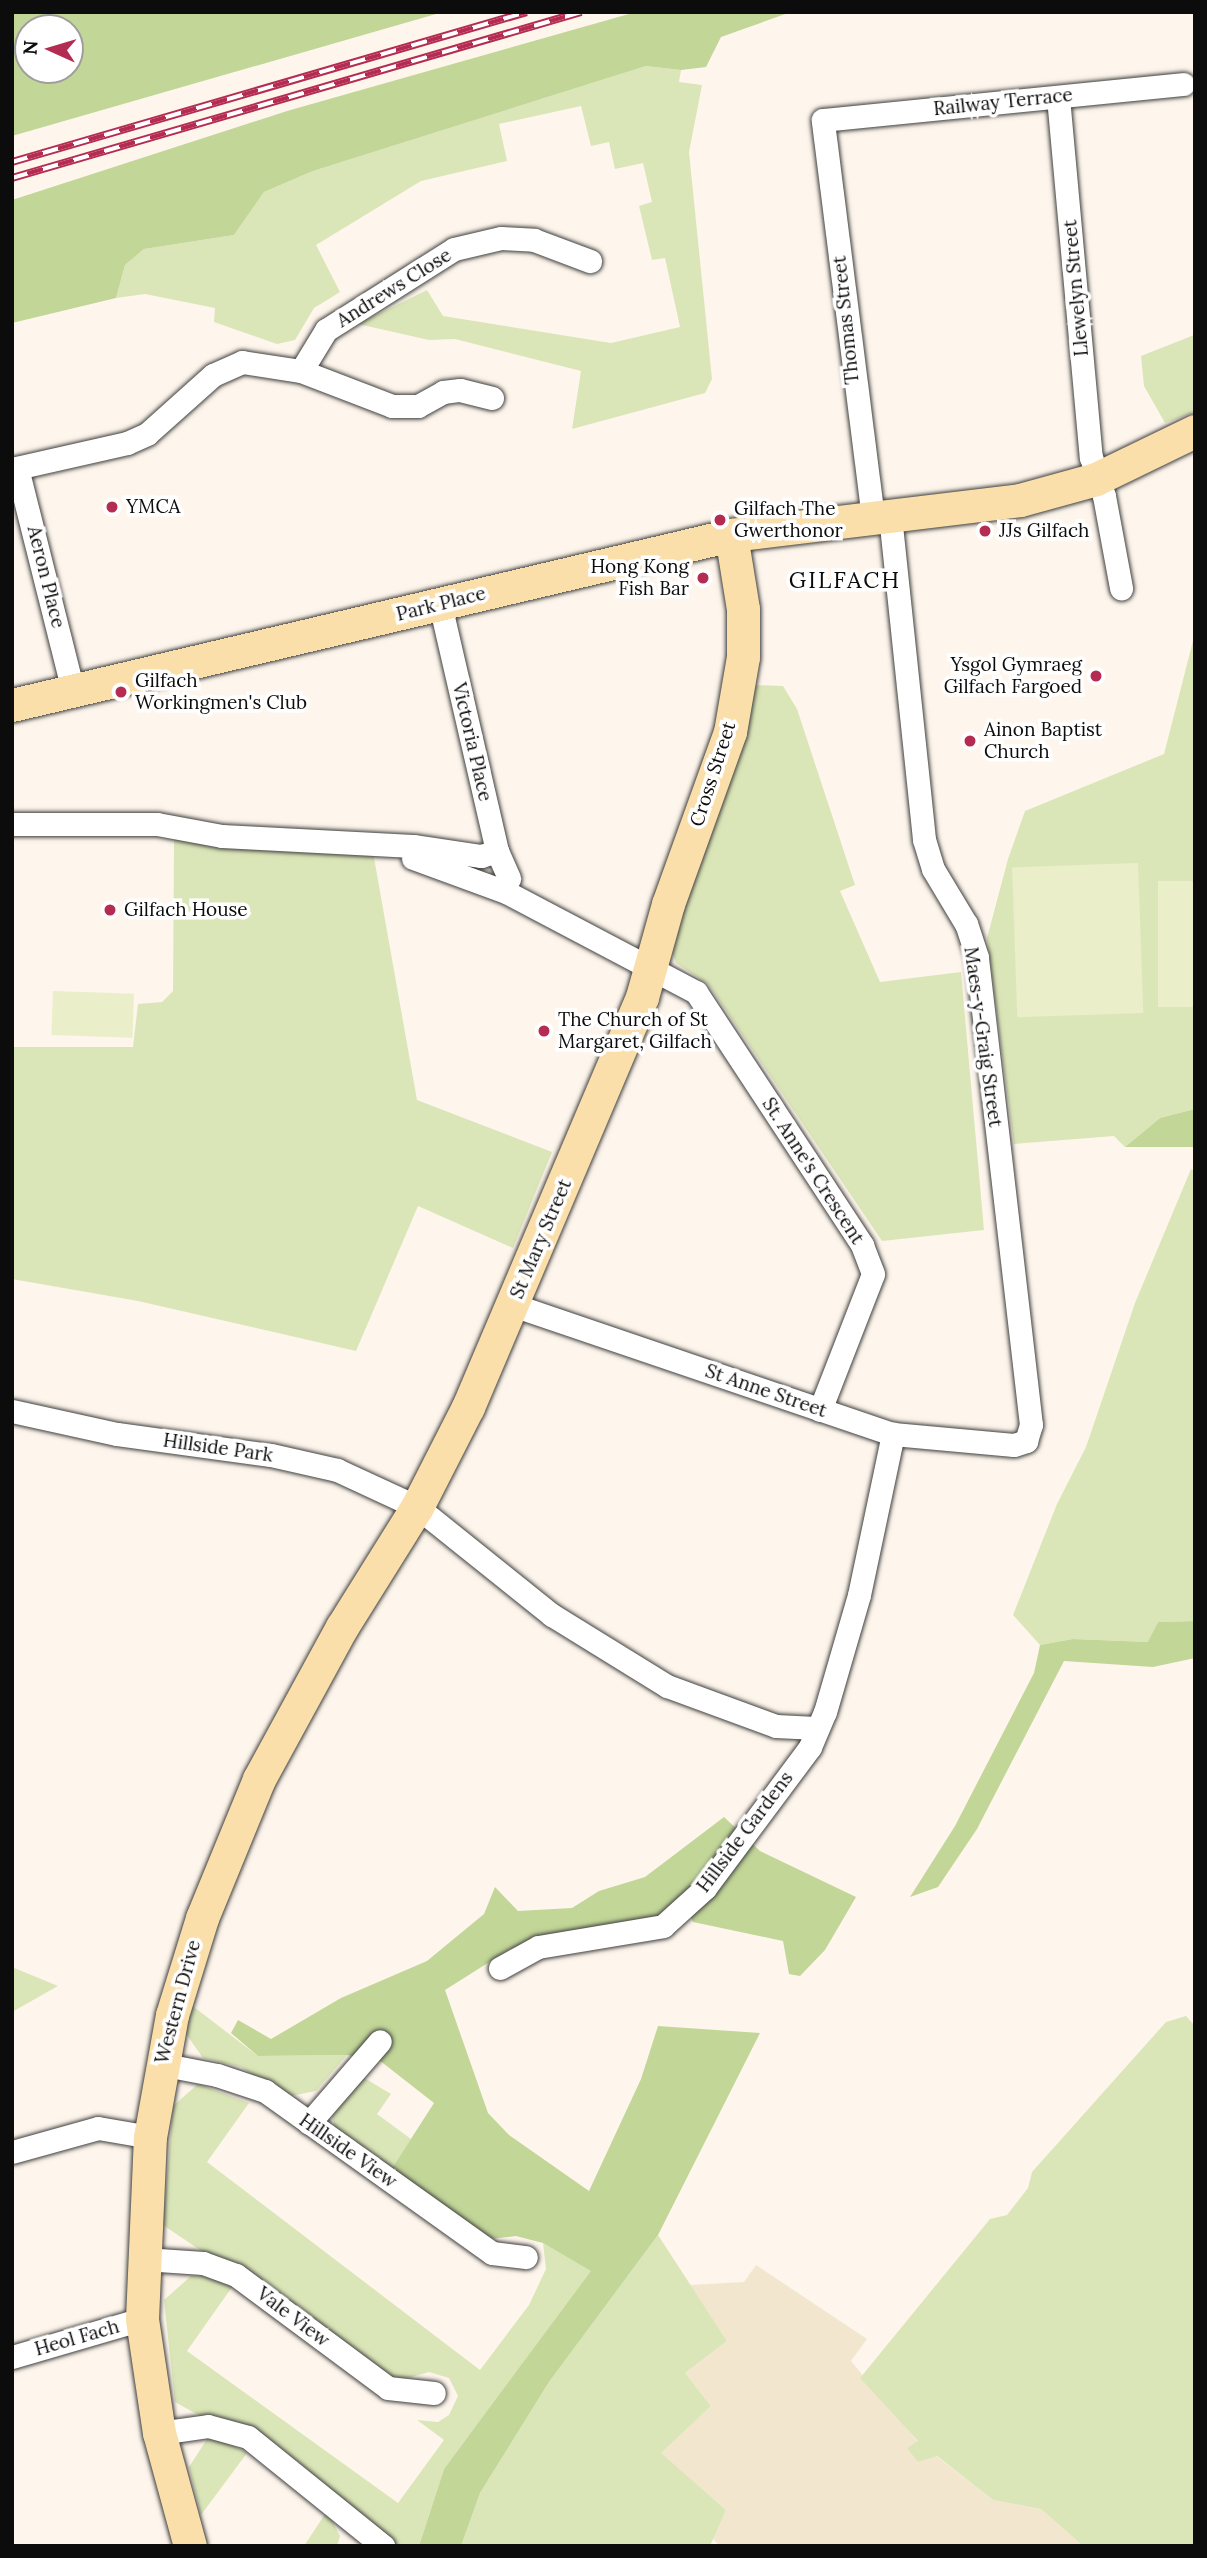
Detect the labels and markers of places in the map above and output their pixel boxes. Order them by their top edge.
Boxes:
place label: YMCA [126,496,180,518]
place label: Gilfach The Gwerthonor [734,498,843,542]
marker: YMCA [104,499,120,515]
marker: Gilfach The Gwerthonor [712,512,728,528]
place label: JJs Gilfach [999,520,1089,542]
marker: JJs Gilfach [977,523,993,539]
place label: Hong Kong Fish Bar [591,556,689,600]
marker: Hong Kong Fish Bar [695,570,711,586]
place label: Ysgol Gymraeg Gilfach Fargoed [944,654,1082,698]
marker: Ysgol Gymraeg Gilfach Fargoed [1088,668,1104,684]
place label: Gilfach Workingmen's Club [135,670,307,714]
marker: Gilfach Workingmen's Club [113,684,129,700]
place label: Ainon Baptist Church [984,719,1102,763]
marker: Ainon Baptist Church [962,733,978,749]
place label: Gilfach House [124,899,248,921]
marker: Gilfach House [102,902,118,918]
place label: The Church of St Margaret, Gilfach [558,1009,712,1053]
marker: The Church of St Margaret, Gilfach [536,1023,552,1039]

